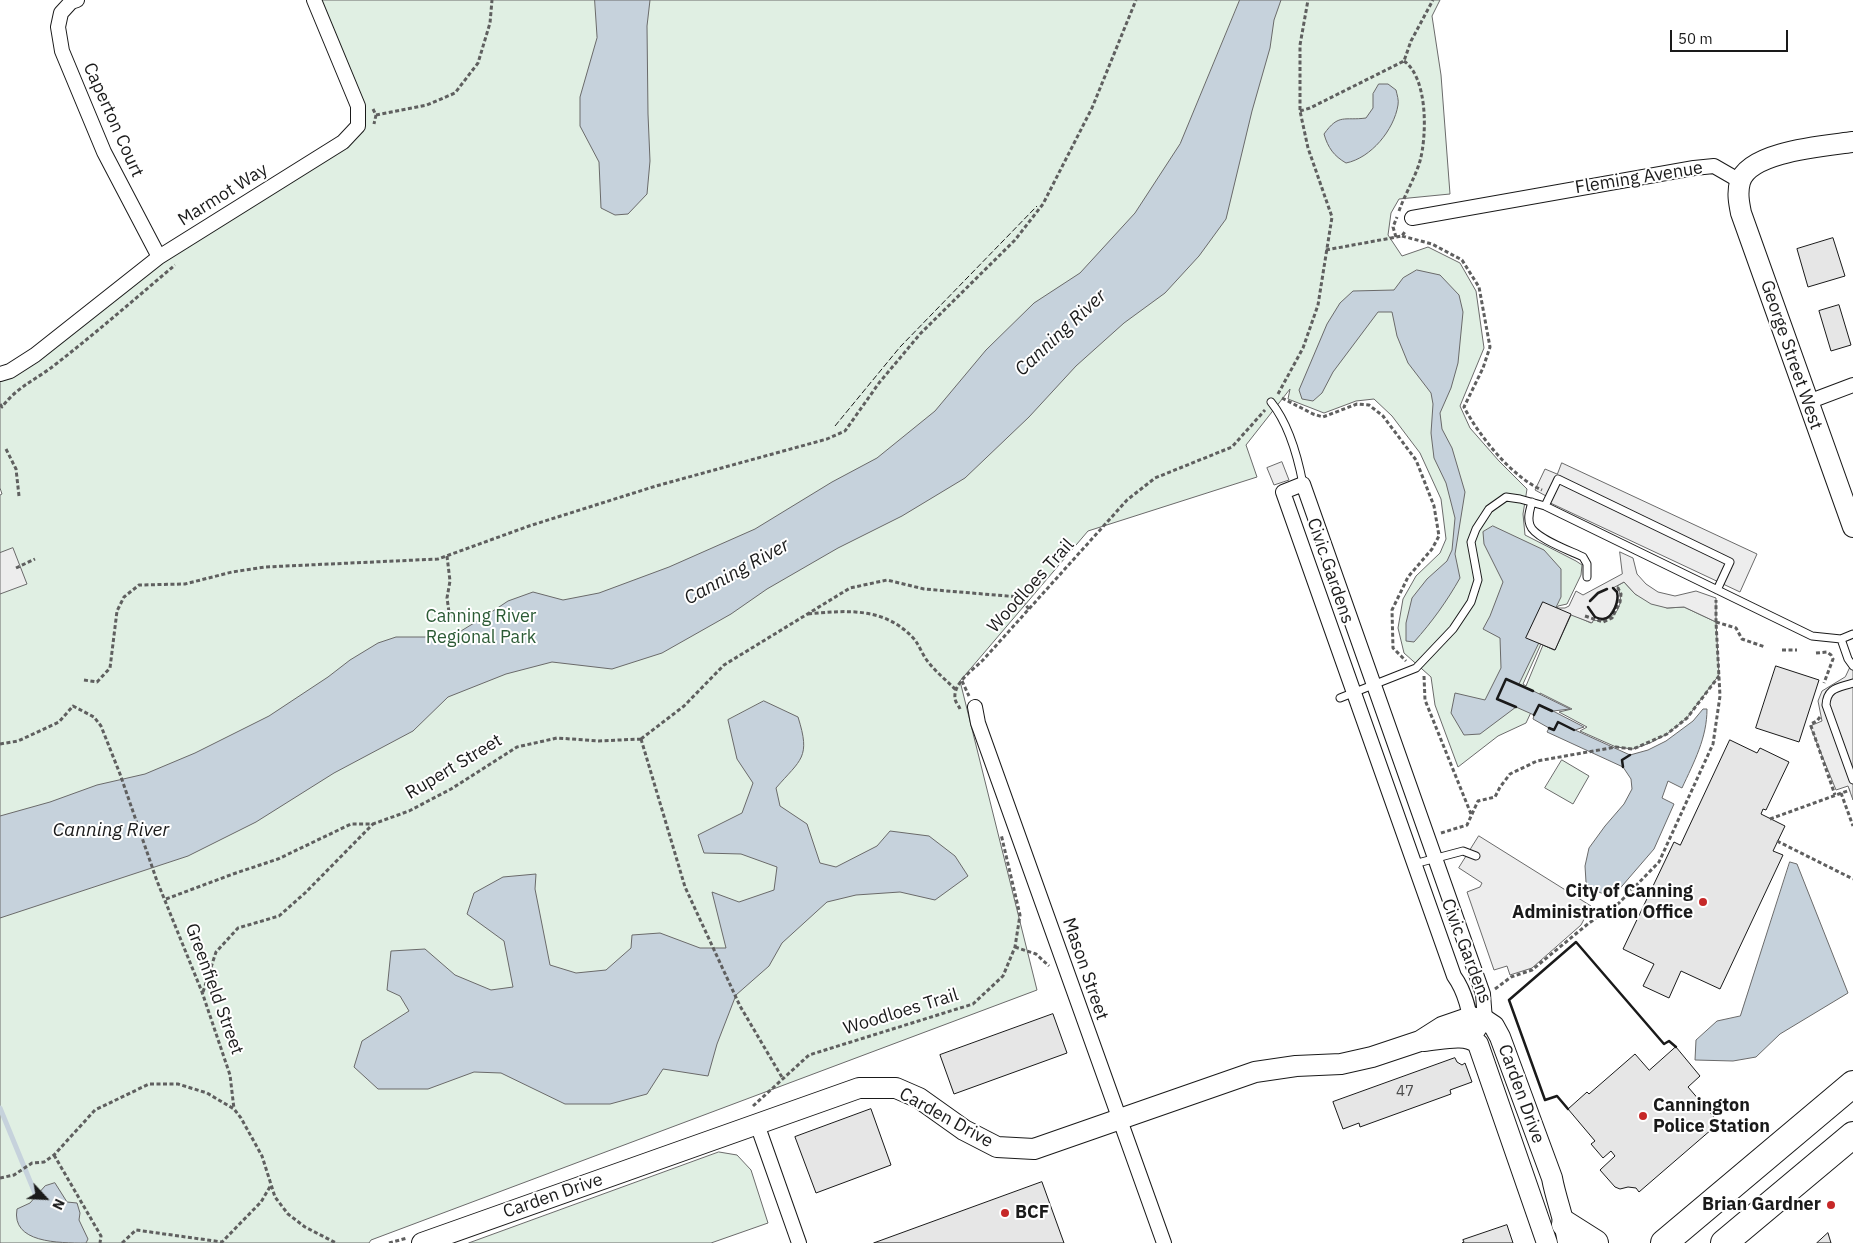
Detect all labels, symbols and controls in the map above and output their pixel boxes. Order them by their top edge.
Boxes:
scale bar [1673,20,1790,52]
text: 50 m [1678,29,1713,48]
street label: Caperton Court [78,59,148,181]
street label: Fleming Avenue [1574,157,1704,199]
street label: Marmot Way [174,159,272,231]
street label: George Street West [1755,278,1827,432]
water label: Canning River [1011,285,1111,381]
street label: Civic Gardens [1302,515,1358,627]
water label: Canning River [681,534,793,610]
street label: Woodloes Trail [983,534,1079,638]
park label: Canning River Regional Park [426,606,536,649]
street label: Rupert Street [402,730,506,804]
water label: Canning River [53,820,169,842]
place label: City of Canning Administration Office [1512,881,1693,924]
street label: Civic Gardens [1436,896,1496,1006]
marker: City of Canning Administration Office [1697,896,1709,908]
street label: Mason Street [1057,915,1113,1023]
street label: Greenfield Street [180,920,248,1058]
street label: Woodloes Trail [841,984,961,1040]
street label: Carden Drive [1493,1042,1549,1146]
street label: Carden Drive [895,1083,997,1153]
house number: 47 [1396,1083,1414,1101]
place label: Cannington Police Station [1653,1095,1770,1138]
marker: Cannington Police Station [1637,1110,1649,1122]
street label: Carden Drive [500,1169,606,1223]
north arrow [20,1173,70,1223]
place label: Brian Gardner [1702,1194,1821,1216]
text: N [48,1196,69,1213]
marker: Brian Gardner [1825,1199,1837,1211]
place label: BCF [1015,1202,1049,1224]
marker: BCF [999,1207,1011,1219]

